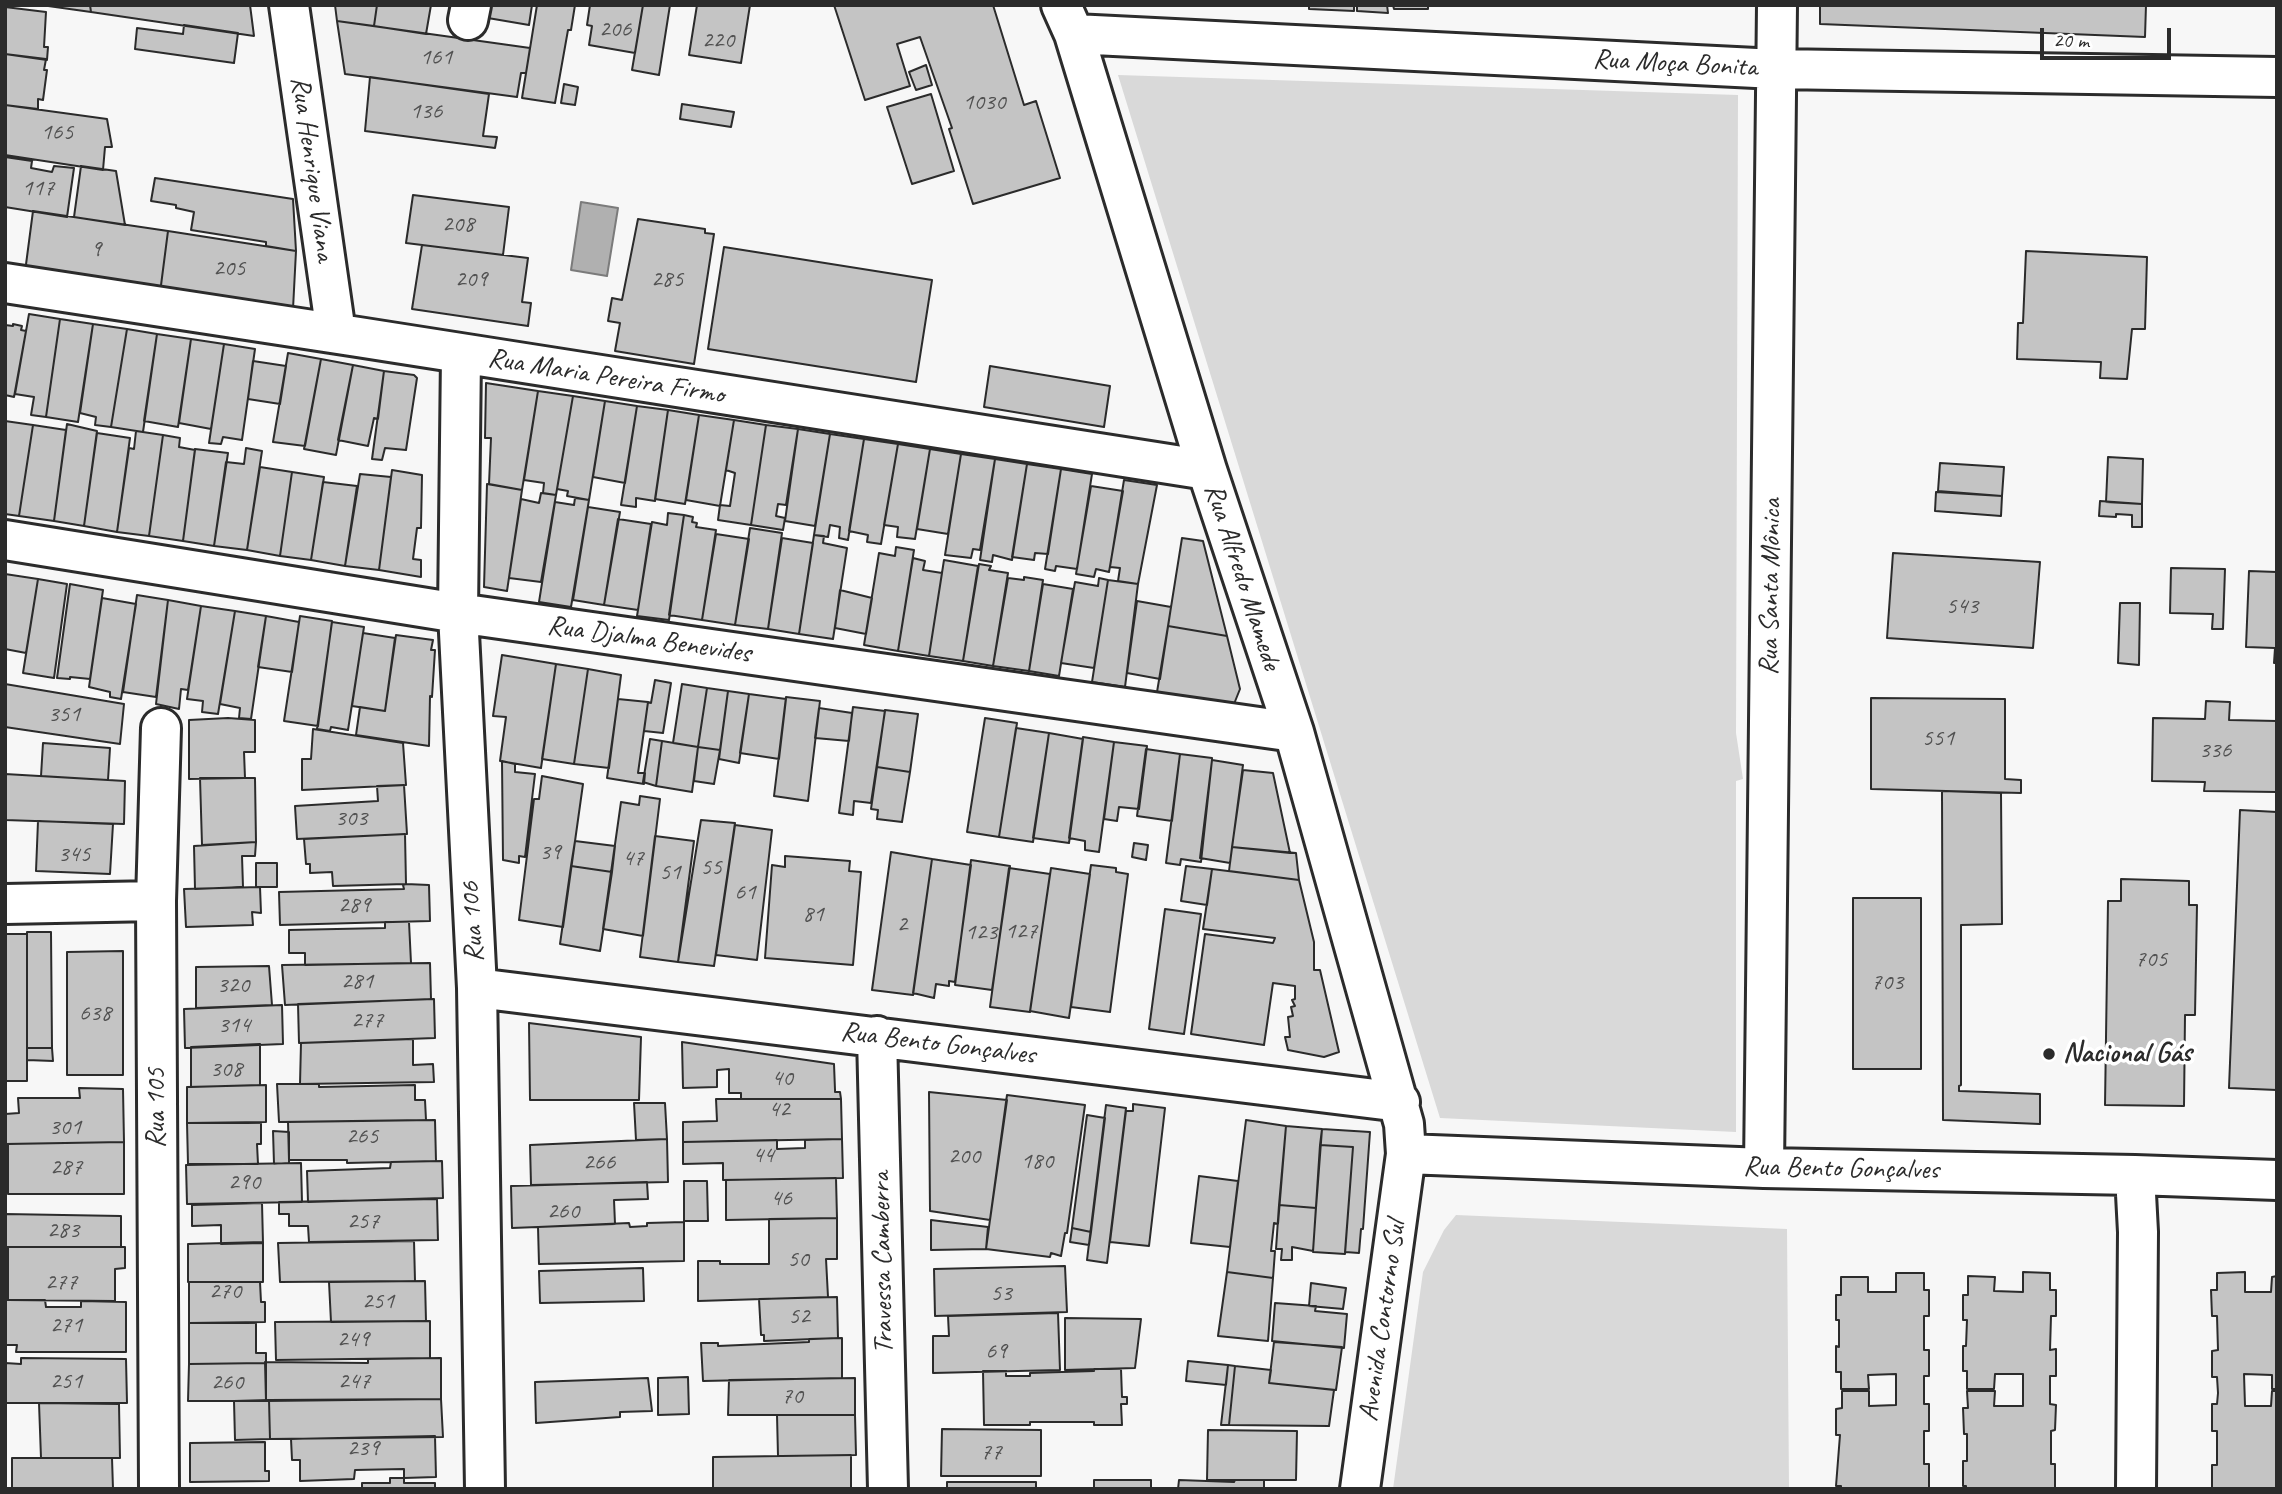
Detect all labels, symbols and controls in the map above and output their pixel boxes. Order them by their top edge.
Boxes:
scale bar [2044,14,2175,58]
house number: 206 [599,16,631,44]
house number: 220 [702,27,734,55]
text: 20 m [2053,27,2089,53]
street label: Rua Moça Bonita [1592,43,1758,85]
house number: 161 [420,44,452,72]
street label: Rua Henrique Viana [282,74,342,264]
house number: 1030 [962,89,1006,117]
house number: 136 [410,98,442,126]
house number: 165 [41,119,73,147]
house number: 117 [22,175,54,203]
house number: 208 [442,211,474,239]
house number: 9 [91,236,101,264]
house number: 205 [213,255,245,283]
house number: 209 [455,266,487,294]
house number: 285 [651,266,683,294]
street label: Rua Maria Pereira Firmo [485,342,727,412]
street label: Rua Alfredo Mamede [1196,480,1288,674]
street label: Rua Santa Mônica [1753,498,1789,676]
house number: 543 [1946,593,1978,621]
street label: Rua Djalma Benevides [545,609,753,671]
house number: 351 [48,701,80,729]
house number: 551 [1922,725,1954,753]
house number: 336 [2199,737,2231,765]
house number: 303 [335,805,367,833]
house number: 39 [539,839,561,867]
house number: 345 [58,841,90,869]
house number: 47 [622,845,644,873]
house number: 55 [700,854,722,882]
house number: 51 [659,859,681,887]
house number: 61 [734,879,756,907]
street label: Rua 106 [454,881,492,963]
house number: 289 [338,892,370,920]
house number: 81 [802,901,824,929]
house number: 2 [897,911,907,939]
house number: 127 [1005,918,1037,946]
house number: 123 [965,919,997,947]
house number: 705 [2135,946,2167,974]
house number: 281 [341,968,373,996]
house number: 703 [1871,969,1903,997]
house number: 320 [217,972,249,1000]
house number: 638 [79,1000,111,1028]
house number: 277 [351,1007,383,1035]
house number: 314 [218,1012,250,1040]
street label: Rua Bento Gonçalves [839,1015,1037,1073]
place label: Nacional Gás [2063,1037,2192,1071]
marker: Nacional Gás [2041,1046,2057,1062]
house number: 308 [210,1056,242,1084]
house number: 40 [771,1065,793,1093]
street label: Rua 105 [140,1068,174,1148]
house number: 42 [768,1096,790,1124]
house number: 301 [49,1114,81,1142]
house number: 265 [346,1123,378,1151]
house number: 44 [752,1142,774,1170]
house number: 200 [948,1143,980,1171]
house number: 180 [1021,1148,1053,1176]
house number: 266 [583,1149,615,1177]
street label: Rua Bento Gonçalves [1743,1150,1939,1188]
house number: 287 [50,1154,82,1182]
house number: 290 [228,1169,260,1197]
street label: Travessa Camberra [865,1171,901,1355]
house number: 46 [770,1185,792,1213]
house number: 260 [547,1198,579,1226]
house number: 257 [347,1208,379,1236]
house number: 283 [47,1217,79,1245]
street label: Avenida Contorno Sul [1352,1219,1414,1423]
house number: 50 [787,1246,809,1274]
house number: 277 [45,1269,77,1297]
house number: 270 [209,1278,241,1306]
house number: 53 [990,1280,1012,1308]
house number: 251 [362,1288,394,1316]
house number: 52 [788,1303,810,1331]
house number: 271 [50,1312,82,1340]
house number: 249 [337,1326,369,1354]
house number: 69 [985,1338,1007,1366]
house number: 251 [50,1368,82,1396]
house number: 247 [338,1368,370,1396]
house number: 260 [211,1369,243,1397]
house number: 70 [781,1383,803,1411]
house number: 239 [347,1435,379,1463]
house number: 77 [980,1439,1002,1467]

